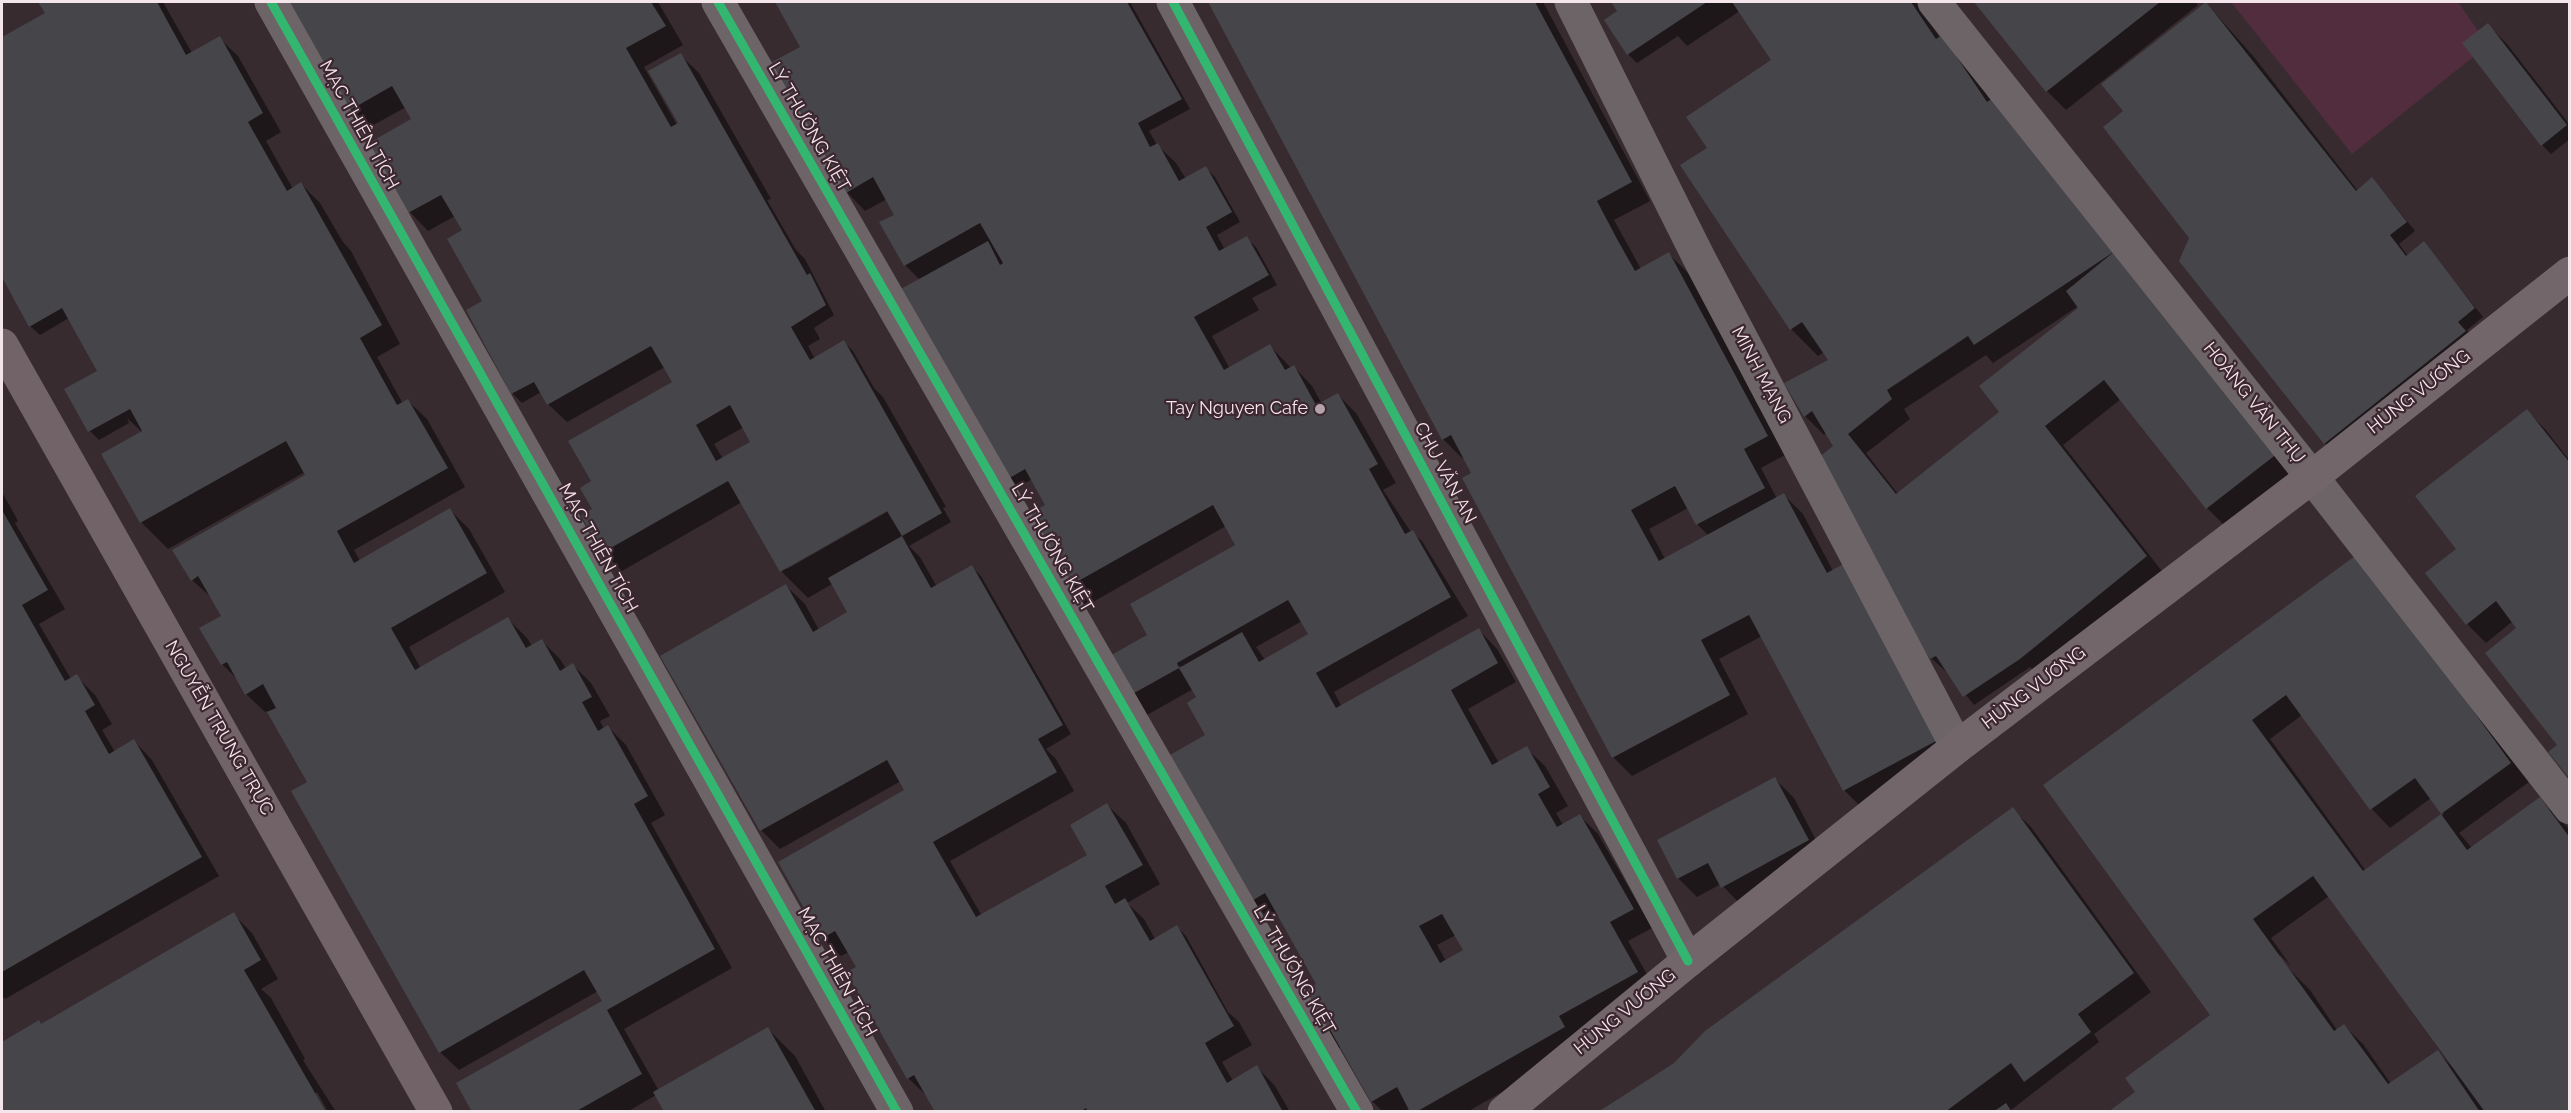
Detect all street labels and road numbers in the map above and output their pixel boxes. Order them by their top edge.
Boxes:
street label: MẠC THIÊN TÍCH [315,57,403,193]
street label: LÝ THƯỜNG KIỆT [763,59,855,195]
street label: MINH MẠNG [1726,323,1796,427]
street label: HOÀNG VĂN THỤ [2199,338,2309,468]
street label: HÙNG VƯƠNG [2363,345,2475,439]
street label: CHU VĂN AN [1409,419,1481,527]
street label: MẠC THIÊN TÍCH [554,480,642,616]
street label: LÝ THƯỜNG KIỆT [1006,480,1098,616]
street label: NGUYỄN TRUNG TRỰC [160,637,278,819]
street label: HÙNG VƯƠNG [1978,642,2090,734]
street label: LÝ THƯỜNG KIỆT [1248,902,1340,1038]
street label: MẠC THIÊN TÍCH [793,904,881,1040]
street label: HÙNG VƯƠNG [1570,964,1680,1060]

